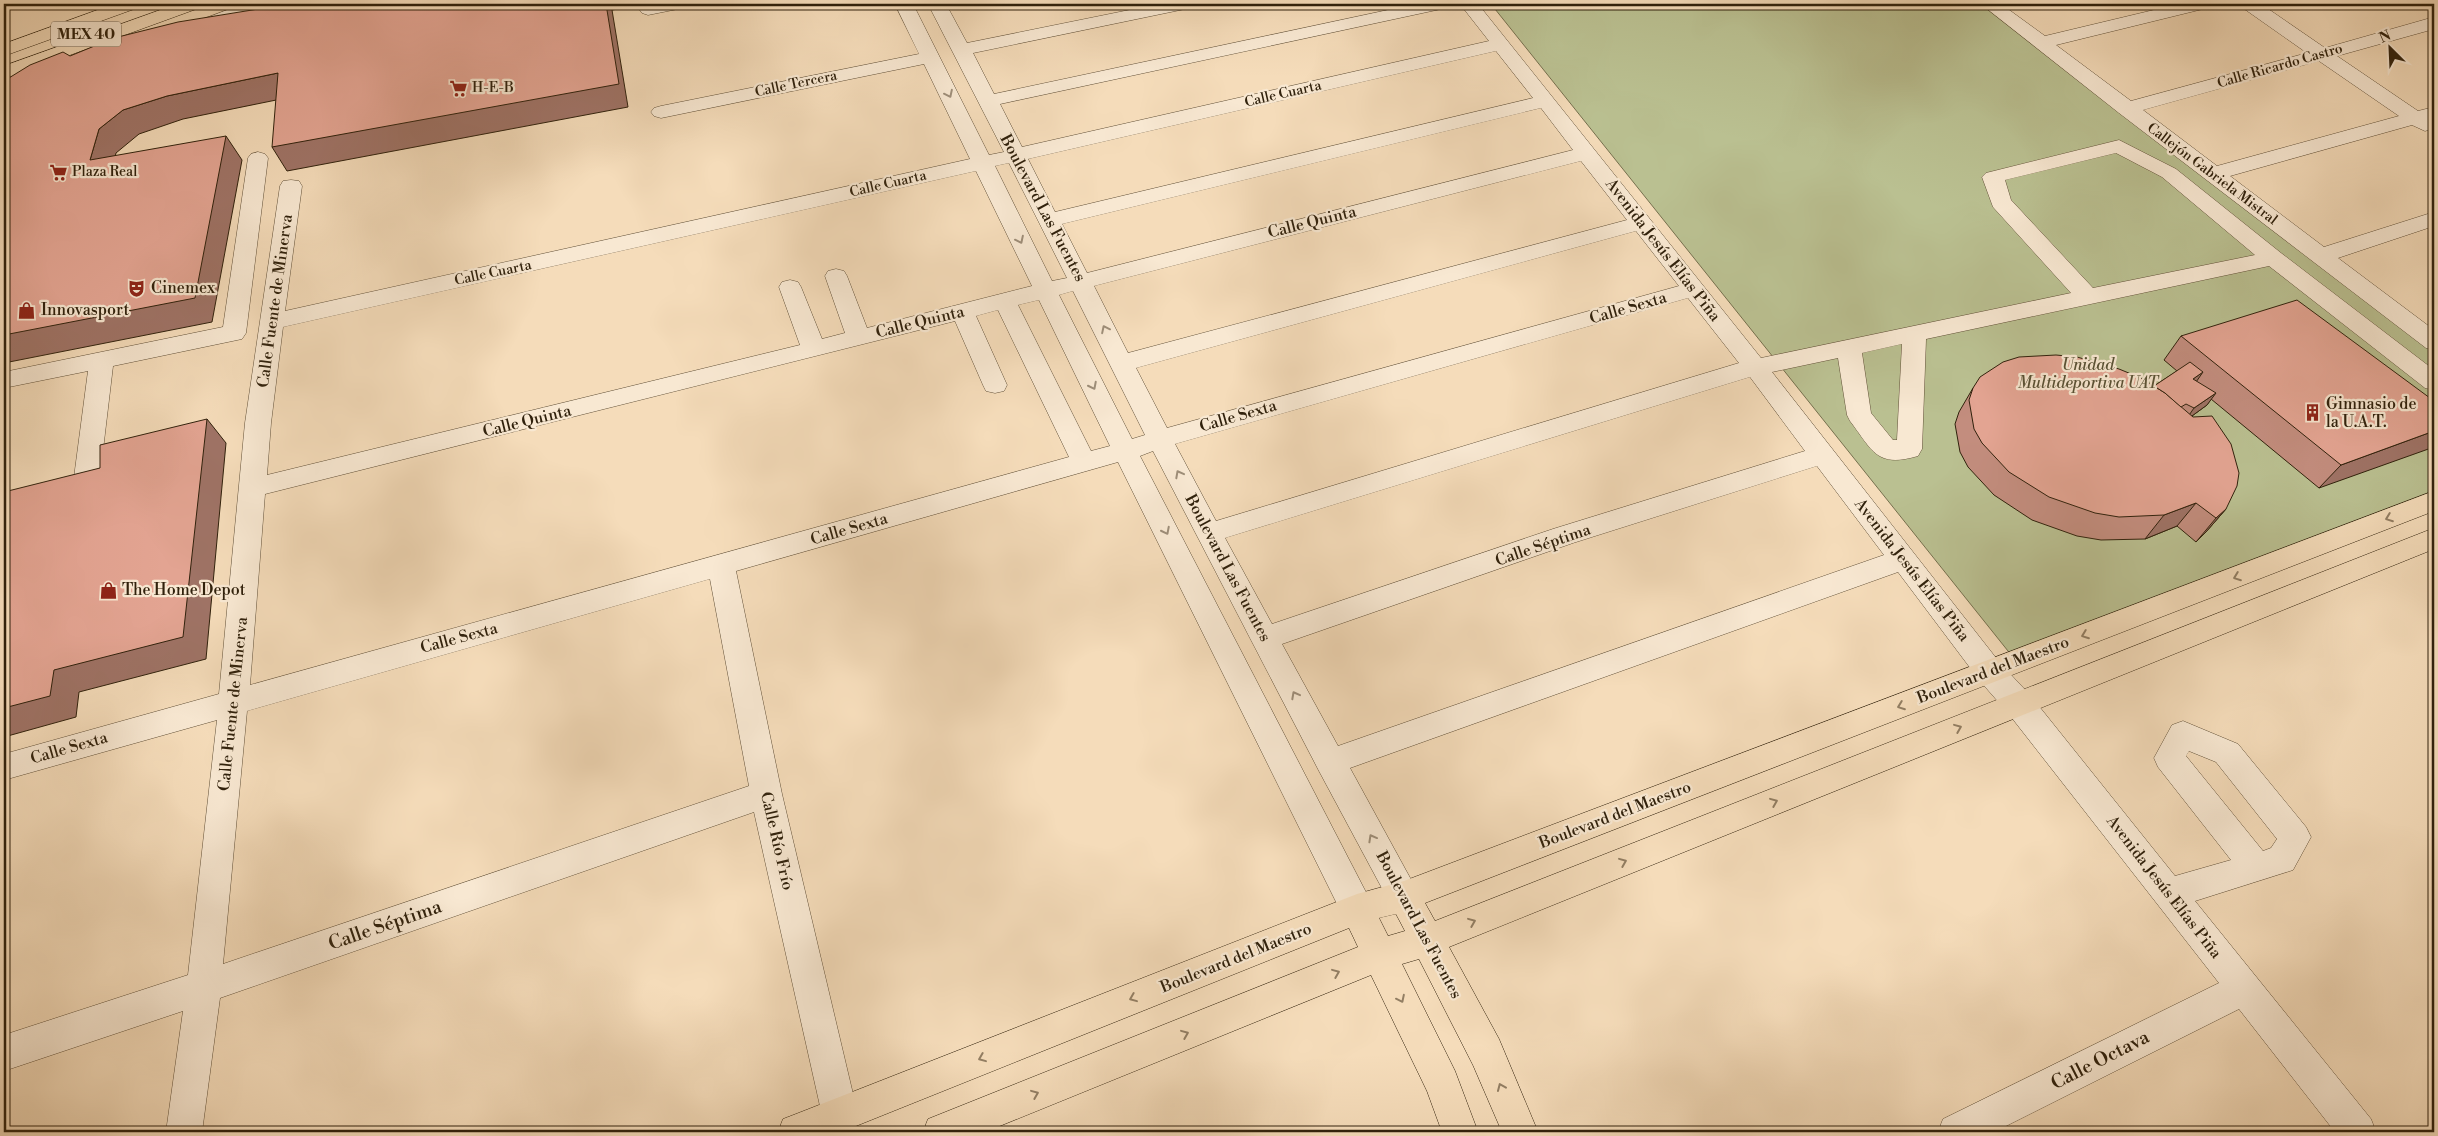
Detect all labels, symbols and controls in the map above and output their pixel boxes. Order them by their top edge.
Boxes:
road number: MEX 40 [51,22,121,46]
north arrow [2366,22,2416,72]
text: N [2376,27,2394,48]
street label: Calle Ricardo Castro [2215,39,2345,93]
street label: Calle Tercera [753,66,840,102]
street label: Calle Cuarta [1243,76,1324,112]
supermarket icon: H-E-B [448,78,468,98]
place label: H-E-B [472,79,514,97]
one-way arrow [943,89,953,98]
street label: Callejón Gabriela Mistral [2143,119,2281,229]
street label: Boulevard Las Fuentes [995,130,1090,285]
supermarket icon: Plaza Real [48,162,68,182]
place label: Plaza Real [72,163,137,181]
street label: Calle Cuarta [848,166,929,202]
street label: Avenida Jesús Elías Piña [1600,174,1726,326]
street label: Calle Quinta [1266,201,1359,243]
street label: Calle Fuente de Minerva [253,212,297,389]
one-way arrow [1014,235,1024,244]
street label: Calle Cuarta [453,256,534,290]
theatre icon: Cinemex [127,278,147,298]
place label: Cinemex [151,278,216,298]
street label: Calle Sexta [1587,287,1670,329]
shop icon: Innovasport [17,300,37,320]
place label: Innovasport [41,300,129,320]
street label: Calle Quinta [874,301,967,343]
one-way arrow [1101,325,1111,334]
park label: Unidad Multideportiva UAT [2018,355,2160,393]
one-way arrow [1087,381,1097,390]
place label: Gimnasio de la U.A.T. [2326,394,2416,432]
street label: Calle Sexta [1197,395,1280,437]
street label: Calle Quinta [481,400,574,442]
building icon: Gimnasio de la U.A.T. [2302,403,2322,423]
one-way arrow [1175,470,1185,479]
street label: Boulevard Las Fuentes [1180,490,1275,645]
street label: Avenida Jesús Elías Piña [1849,494,1975,646]
street label: Calle Sexta [808,508,891,550]
one-way arrow [2385,512,2394,522]
street label: Calle Séptima [1493,519,1594,571]
one-way arrow [1160,526,1170,535]
one-way arrow [2233,570,2242,581]
shop icon: The Home Depot [98,580,118,600]
place label: The Home Depot [122,580,246,600]
street label: Calle Fuente de Minerva [214,615,252,792]
street label: Calle Sexta [418,618,501,658]
one-way arrow [2082,629,2090,639]
street label: Boulevard del Maestro [1913,632,2072,709]
one-way arrow [1291,691,1301,700]
one-way arrow [1897,700,1906,710]
one-way arrow [1953,724,1962,735]
street label: Calle Sexta [28,727,111,769]
street label: Boulevard del Maestro [1535,777,1694,854]
street label: Calle Río Frío [756,790,798,892]
one-way arrow [1769,797,1778,808]
street label: Avenida Jesús Elías Piña [2101,811,2227,963]
one-way arrow [1368,834,1378,843]
street label: Boulevard Las Fuentes [1371,847,1466,1002]
one-way arrow [1618,857,1627,868]
street label: Calle Séptima [325,894,445,956]
one-way arrow [1467,918,1476,928]
street label: Boulevard del Maestro [1157,919,1315,998]
one-way arrow [1331,969,1340,979]
one-way arrow [1129,992,1138,1003]
one-way arrow [1395,994,1405,1003]
street label: Calle Octava [2047,1025,2154,1095]
one-way arrow [1180,1029,1189,1040]
one-way arrow [978,1052,987,1063]
one-way arrow [1497,1083,1507,1092]
one-way arrow [1030,1090,1038,1100]

